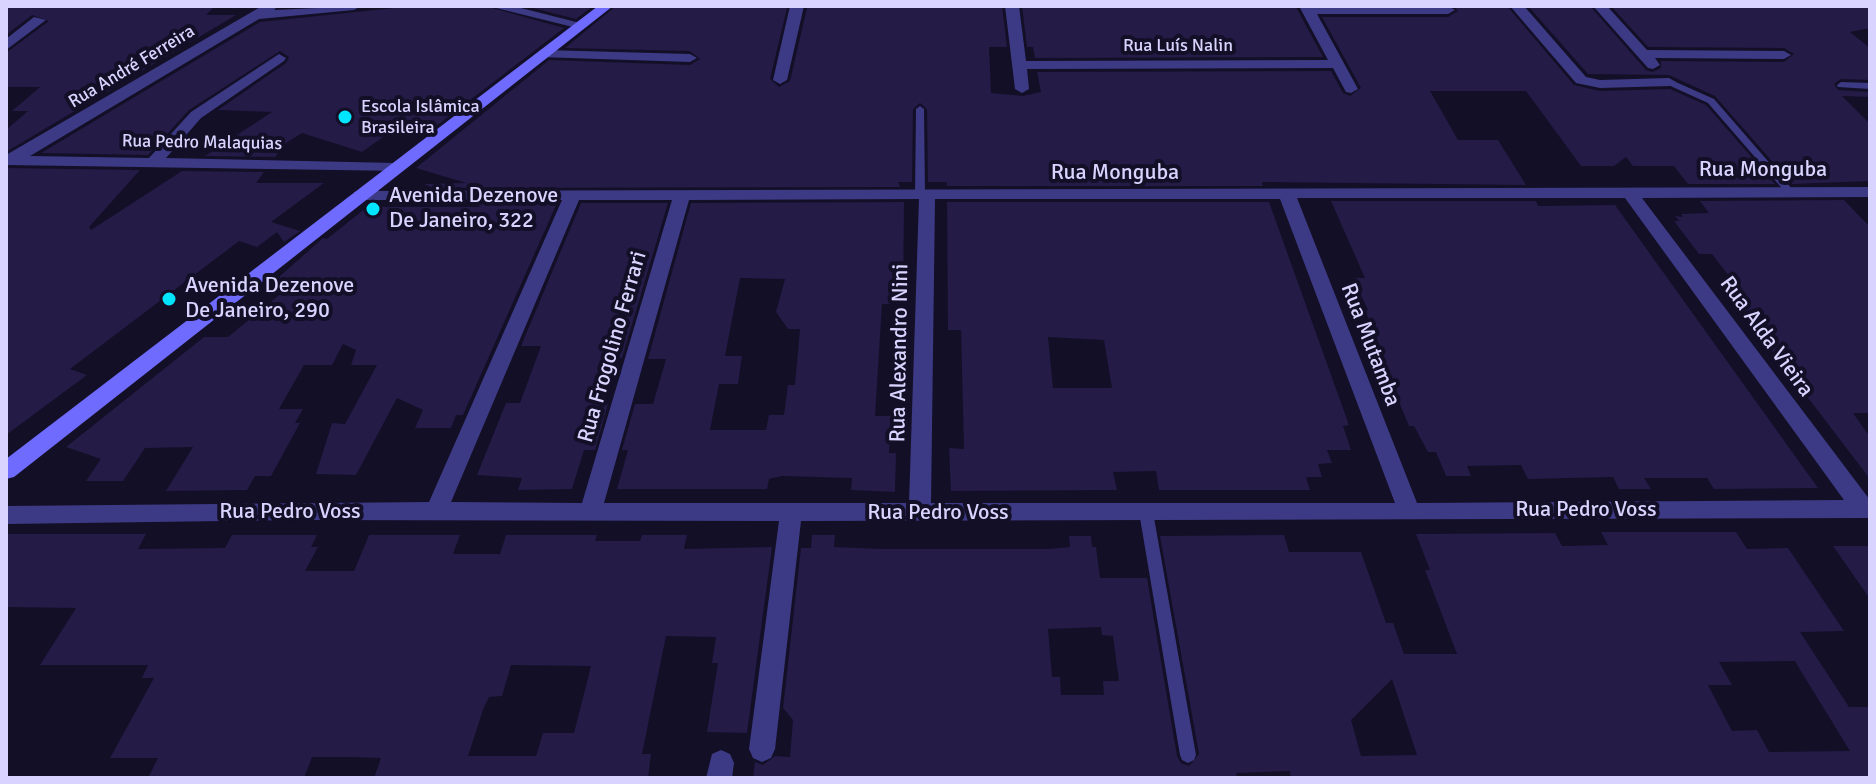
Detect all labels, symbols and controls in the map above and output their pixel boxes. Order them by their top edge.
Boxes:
street label: Rua André Ferreira [65,21,199,113]
street label: Rua Luís Nalin [1123,35,1233,57]
place label: Escola Islâmica Brasileira [361,96,480,138]
marker: Escola Islâmica Brasileira [336,108,354,126]
street label: Rua Pedro Malaquias [122,131,282,155]
street label: Rua Monguba [1699,157,1827,183]
street label: Rua Monguba [1051,160,1179,186]
place label: Avenida Dezenove De Janeiro, 322 [389,183,558,234]
marker: Avenida Dezenove De Janeiro, 322 [364,200,382,218]
street label: Rua Frogolino Ferrari [573,248,653,446]
street label: Rua Alexandro Nini [885,263,915,443]
street label: Rua Alda Vieira [1713,272,1819,402]
place label: Avenida Dezenove De Janeiro, 290 [185,273,354,324]
street label: Rua Mutamba [1334,280,1406,410]
marker: Avenida Dezenove De Janeiro, 290 [160,290,178,308]
street label: Rua Pedro Voss [1515,497,1657,523]
street label: Rua Pedro Voss [219,499,361,525]
street label: Rua Pedro Voss [867,500,1009,526]

